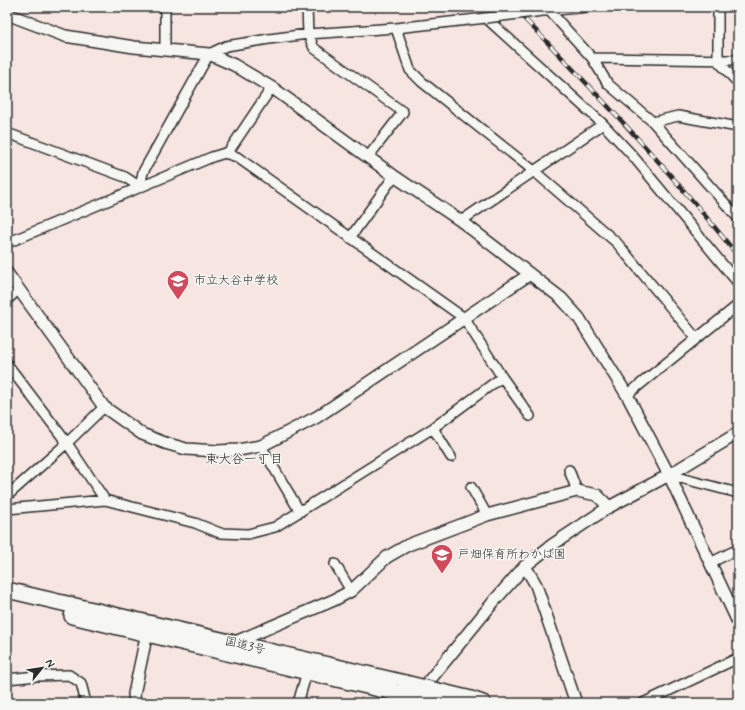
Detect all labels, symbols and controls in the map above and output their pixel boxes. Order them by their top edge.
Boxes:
school or university icon: 市立大谷中学校 [165,268,191,301]
place label: 市立大谷中学校 [194,273,278,289]
district label: 東大谷一丁目 [205,451,283,468]
school or university icon: 戸畑保育所わかば園 [429,542,455,575]
place label: 戸畑保育所わかば園 [458,547,566,563]
street label: 国道3号 [223,634,267,658]
north arrow [22,648,62,688]
text: N [42,657,58,670]

